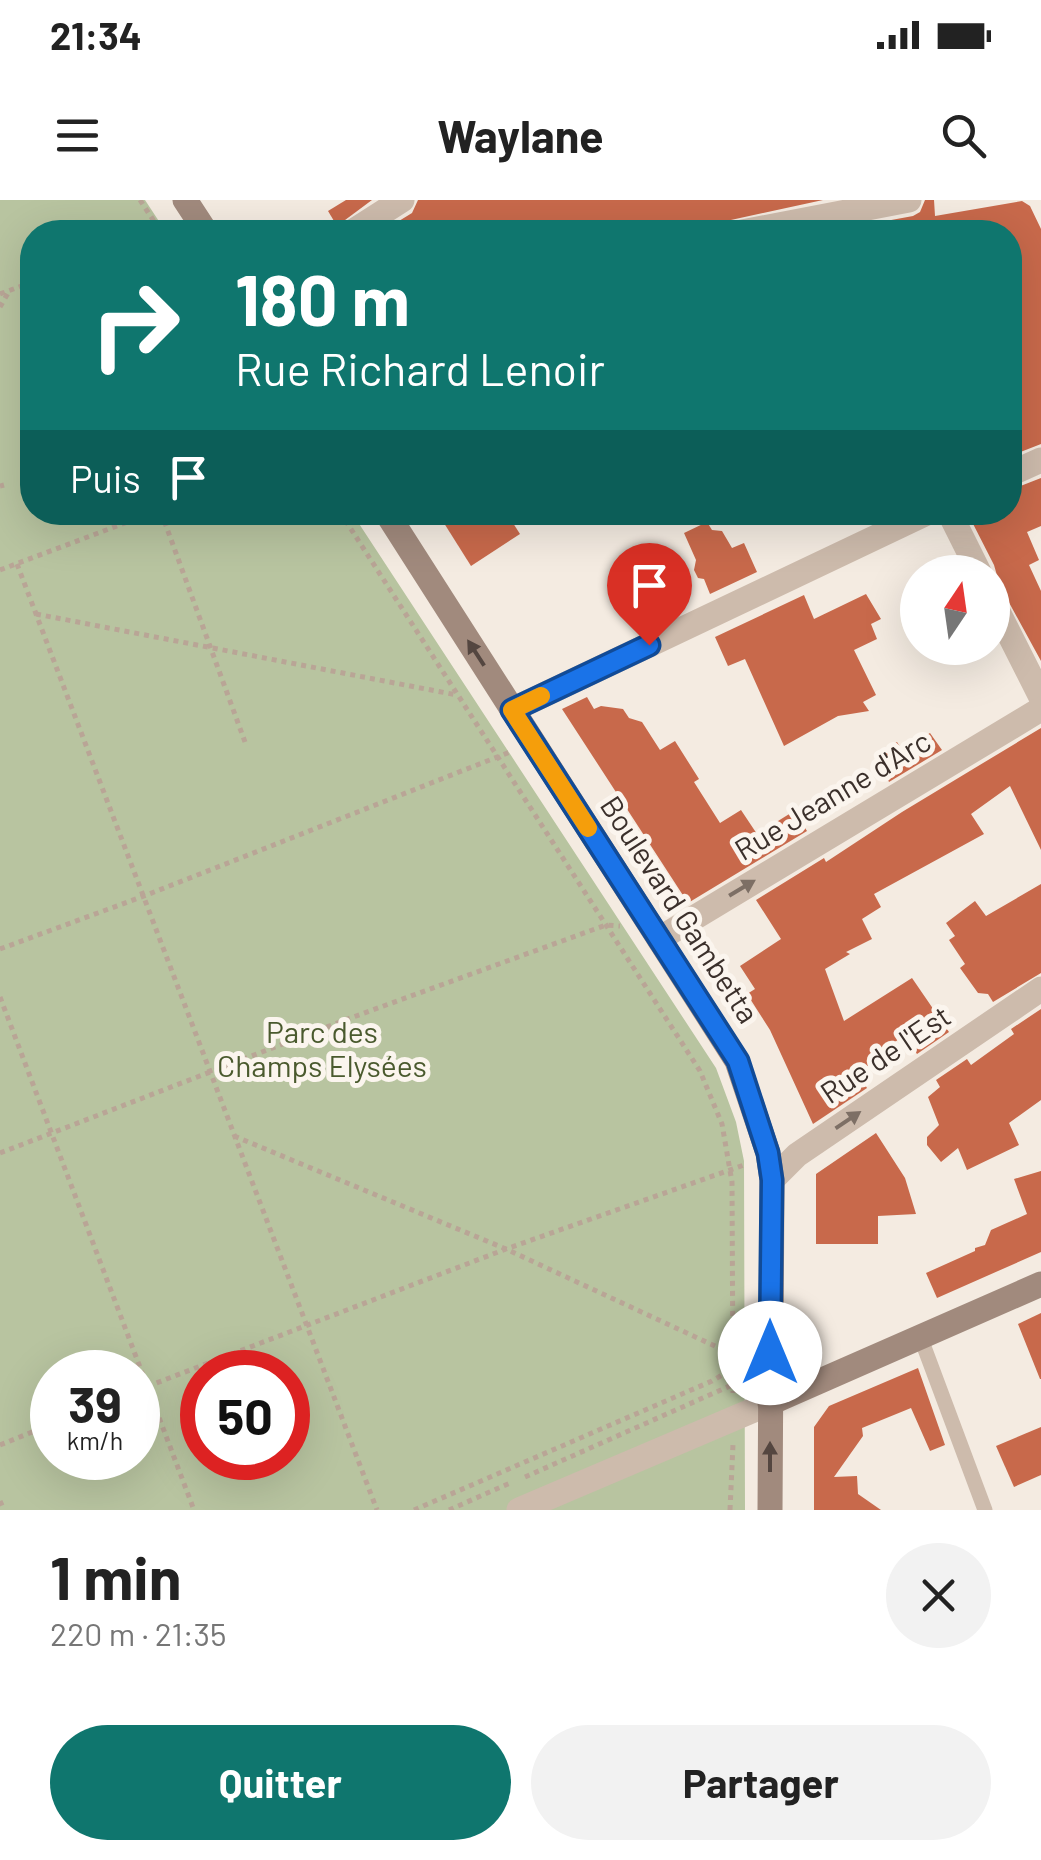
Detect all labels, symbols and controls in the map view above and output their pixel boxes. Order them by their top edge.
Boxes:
text: 21:34 [50,12,142,58]
icon: menu [50,108,105,163]
text: Waylane [437,108,604,162]
icon: search [936,108,991,163]
text: 180 m [235,256,410,340]
icon: right [70,260,200,390]
text: Rue Richard Lenoir [235,341,605,395]
icon: arrive [161,450,216,505]
text: Puis [70,455,141,501]
pin [607,543,692,646]
north arrow [900,555,1010,665]
map controls [900,555,1010,665]
icon: arrive [622,558,677,613]
one-way arrow [467,639,485,666]
street label: Rue Jeanne d'Arc [727,722,936,867]
street label: Boulevard Gambetta [594,789,768,1029]
one-way arrow [728,880,756,897]
street label: Rue de l'Est [813,997,957,1110]
park label: Parc des Champs Elysées [217,1013,427,1083]
one-way arrow [835,1111,862,1130]
position arrow [718,1301,822,1405]
speed limit sign: 50 [180,1350,310,1480]
text: 39 [68,1373,122,1433]
text: km/h [67,1425,123,1455]
one-way arrow [762,1440,778,1472]
text: 1 min [50,1540,181,1612]
button: close [886,1543,991,1648]
text: 220 m · 21:35 [50,1614,226,1652]
button: Quitter [50,1725,511,1840]
button: Partager [531,1725,991,1840]

